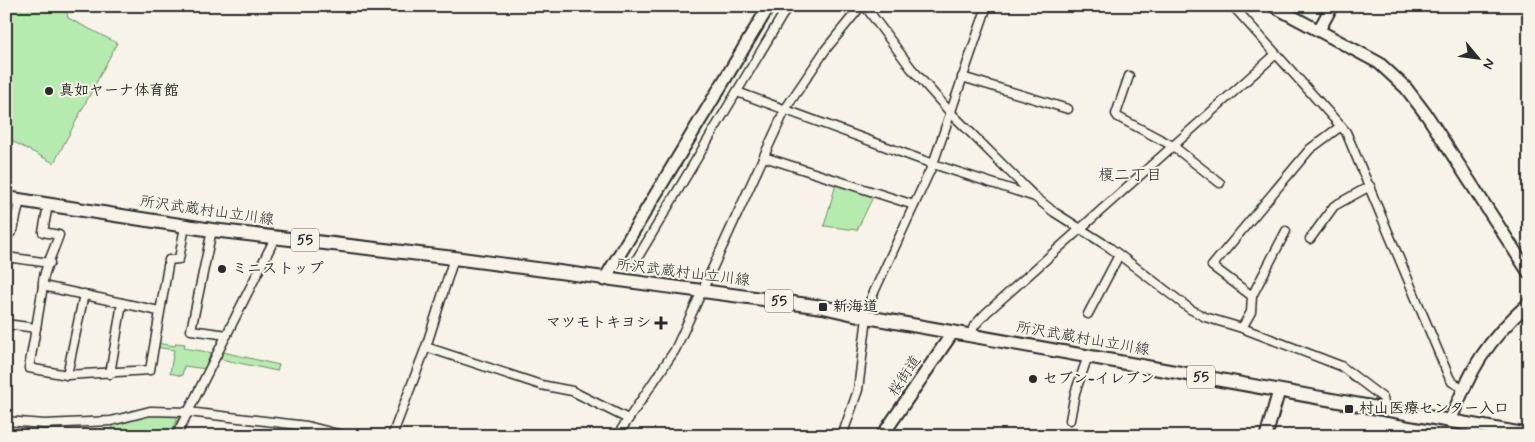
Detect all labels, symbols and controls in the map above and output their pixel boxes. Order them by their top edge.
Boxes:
north arrow [1452,32,1502,82]
text: N [1478,55,1499,72]
place label: 真如ヤーナ体育館 [59,81,179,101]
marker: 真如ヤーナ体育館 [43,85,55,97]
district label: 榎二丁目 [1098,165,1162,186]
street label: 所沢武蔵村山立川線 [139,192,275,230]
road number: 55 [291,228,319,252]
street label: 所沢武蔵村山立川線 [615,255,751,291]
place label: ミニストップ [232,259,324,279]
marker: ミニストップ [216,263,228,275]
road number: 55 [765,290,793,312]
place label: 新海道 [833,297,878,317]
marker: 新海道 [817,301,829,313]
place label: マツモトキヨシ [546,313,651,333]
marker: マツモトキヨシ [655,317,667,329]
street label: 所沢武蔵村山立川線 [1015,317,1151,361]
street label: 桜街道 [884,352,926,400]
road number: 55 [1187,366,1215,388]
place label: セブン-イレブン [1043,369,1155,389]
marker: セブン-イレブン [1027,373,1039,385]
place label: 村山医療センター入口 [1359,399,1509,419]
marker: 村山医療センター入口 [1343,403,1355,415]

